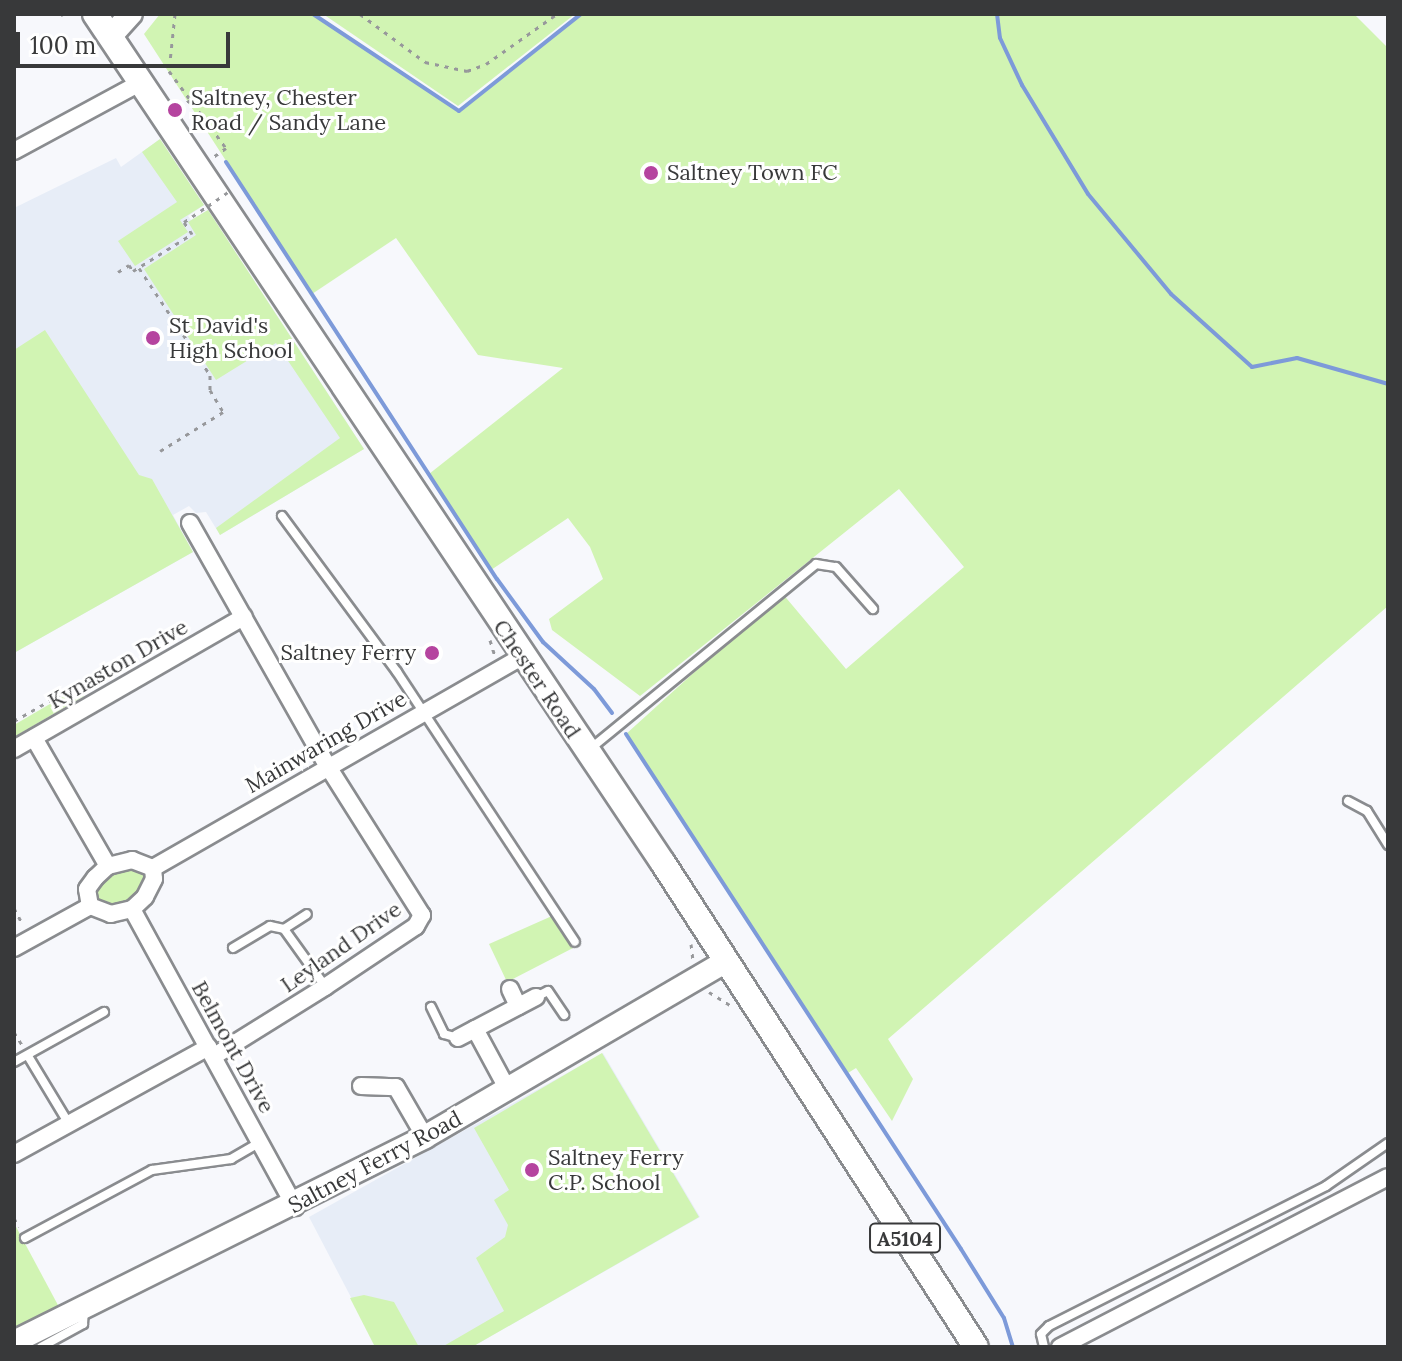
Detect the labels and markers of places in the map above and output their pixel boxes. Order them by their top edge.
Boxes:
place label: Saltney, Chester Road / Sandy Lane [191,84,386,136]
marker: Saltney, Chester Road / Sandy Lane [166,101,184,119]
place label: Saltney Town FC [667,160,838,186]
marker: Saltney Town FC [642,164,660,182]
place label: St David's High School [169,312,293,364]
marker: St David's High School [144,329,162,347]
place label: Saltney Ferry [280,640,416,666]
marker: Saltney Ferry [423,644,441,662]
place label: Saltney Ferry C.P. School [548,1144,684,1196]
marker: Saltney Ferry C.P. School [523,1161,541,1179]

